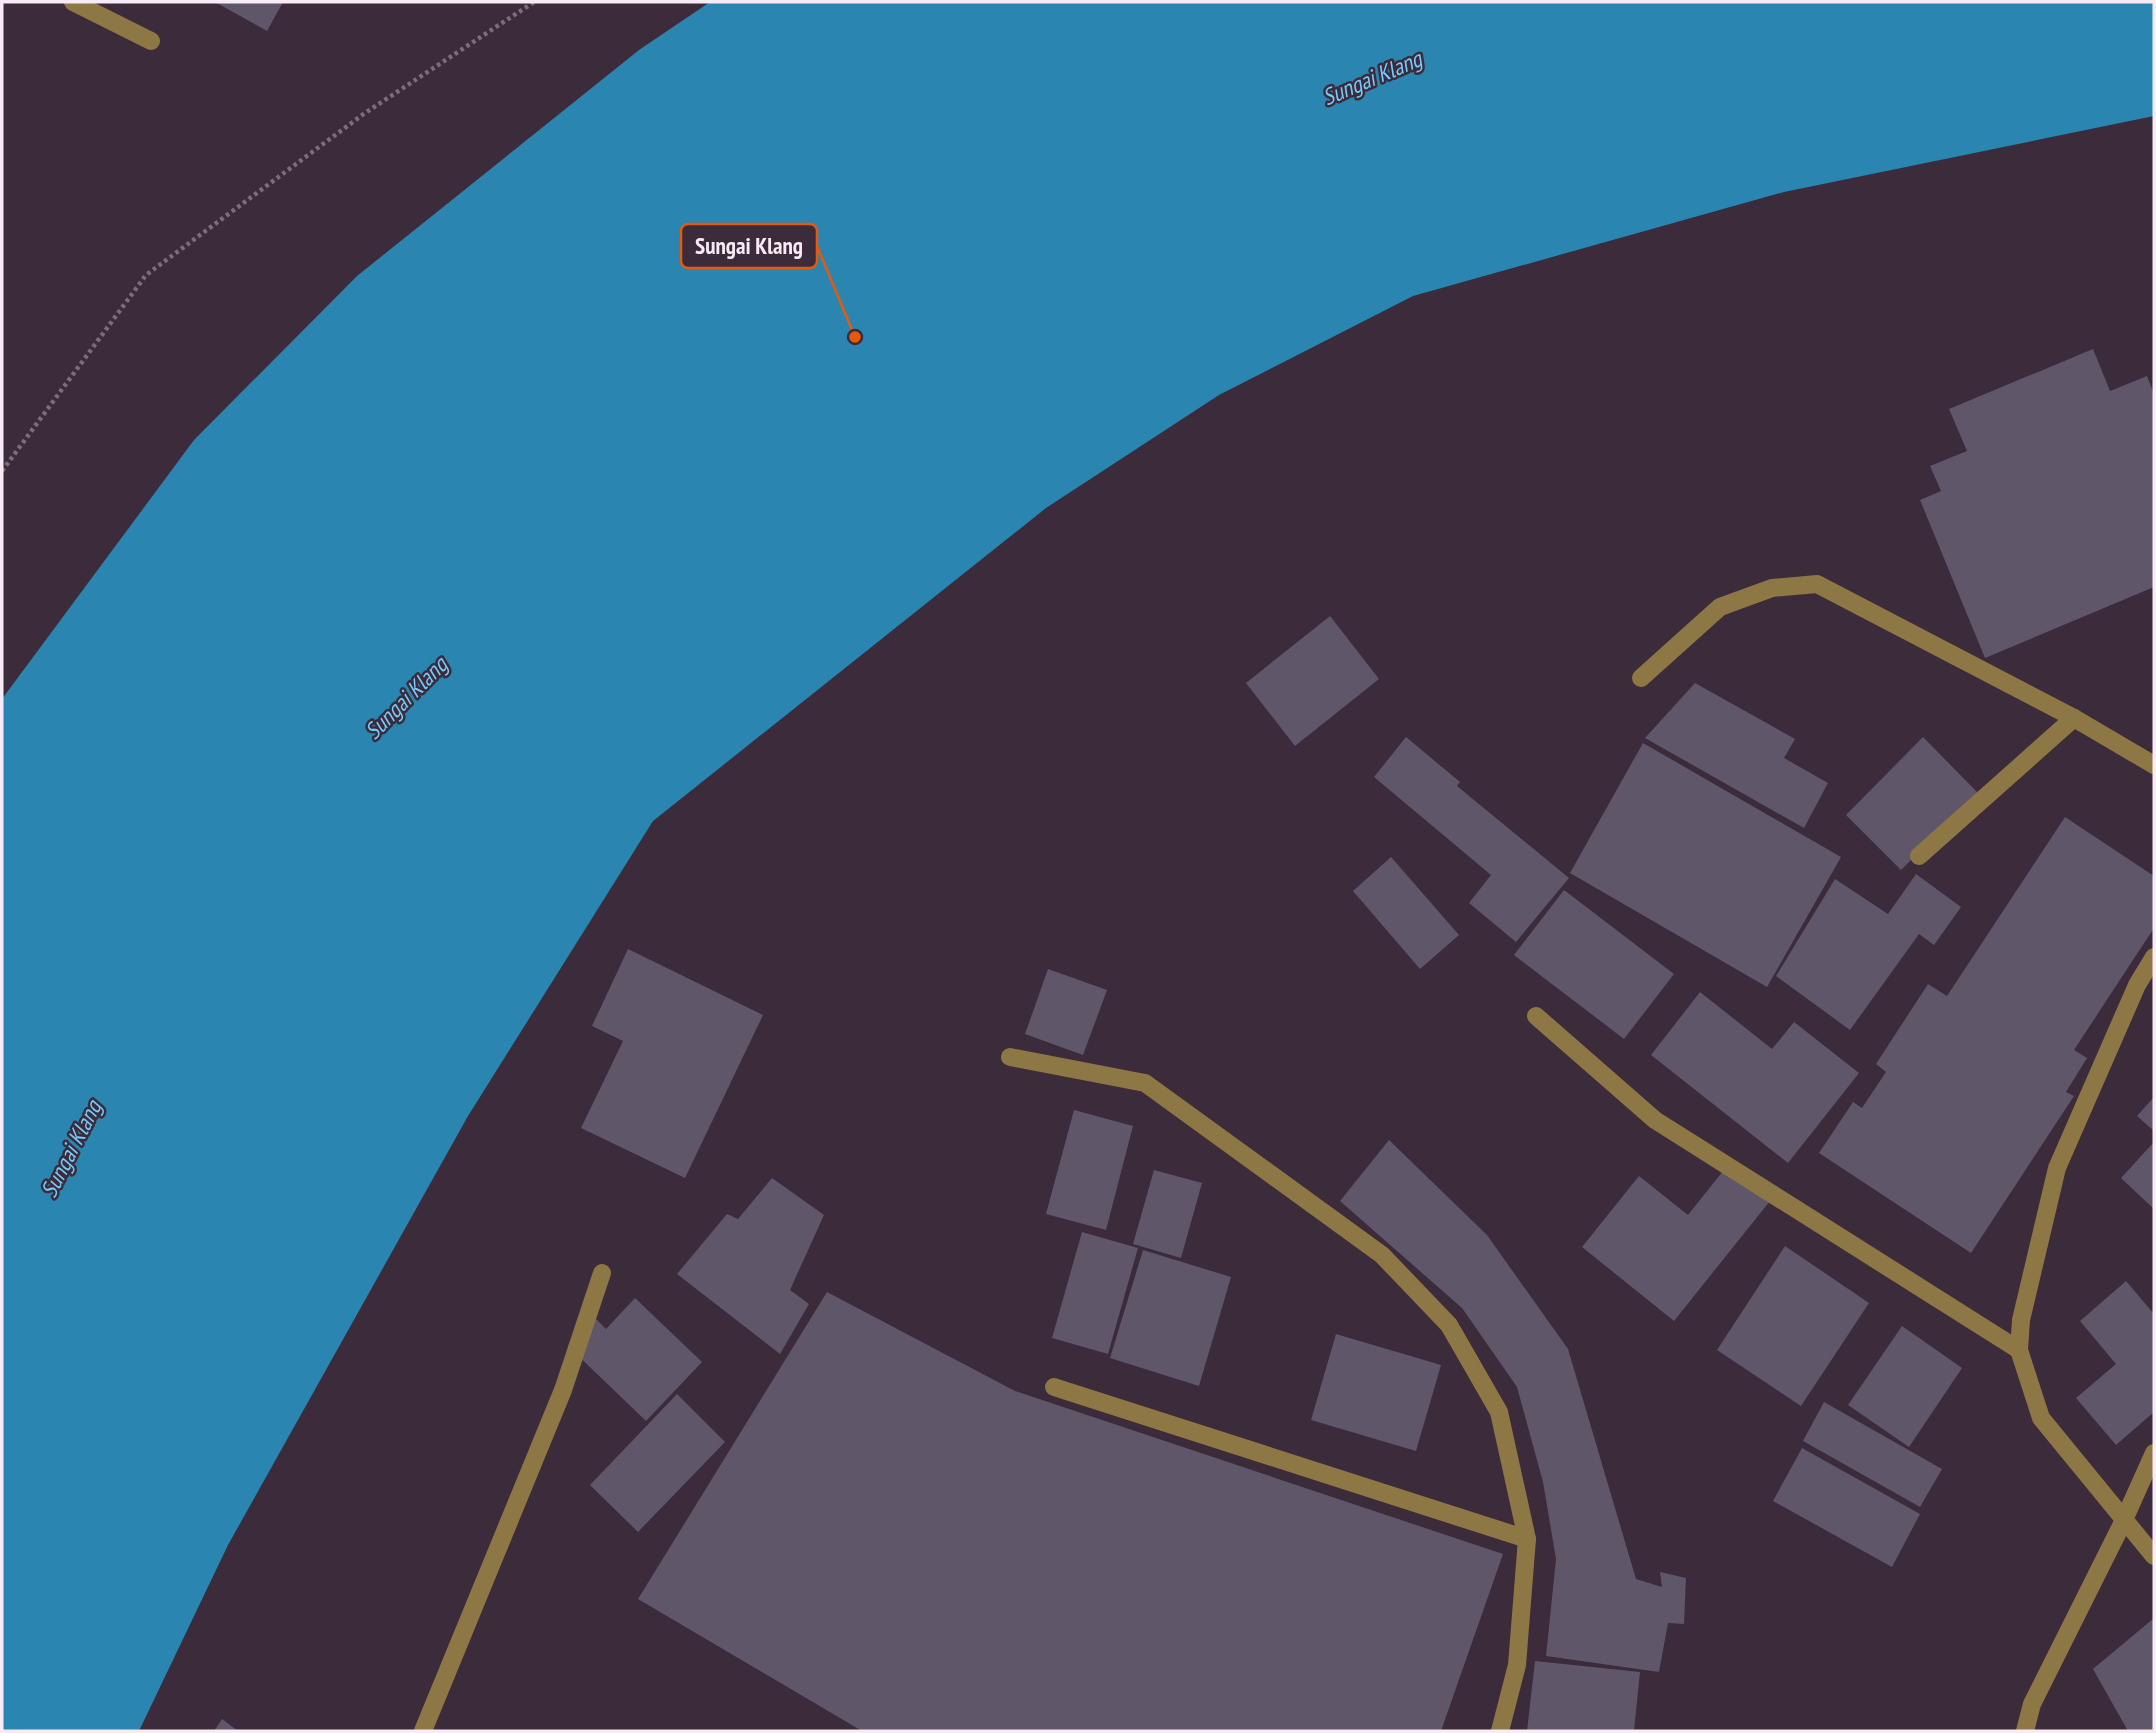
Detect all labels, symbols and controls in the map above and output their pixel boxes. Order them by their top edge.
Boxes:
water label: Sungai Klang [1318,43,1428,111]
callout: Sungai Klang [681,224,817,268]
text: Sungai Klang [695,231,803,260]
water label: Sungai Klang [358,649,454,745]
water label: Sungai Klang [34,1094,108,1202]

